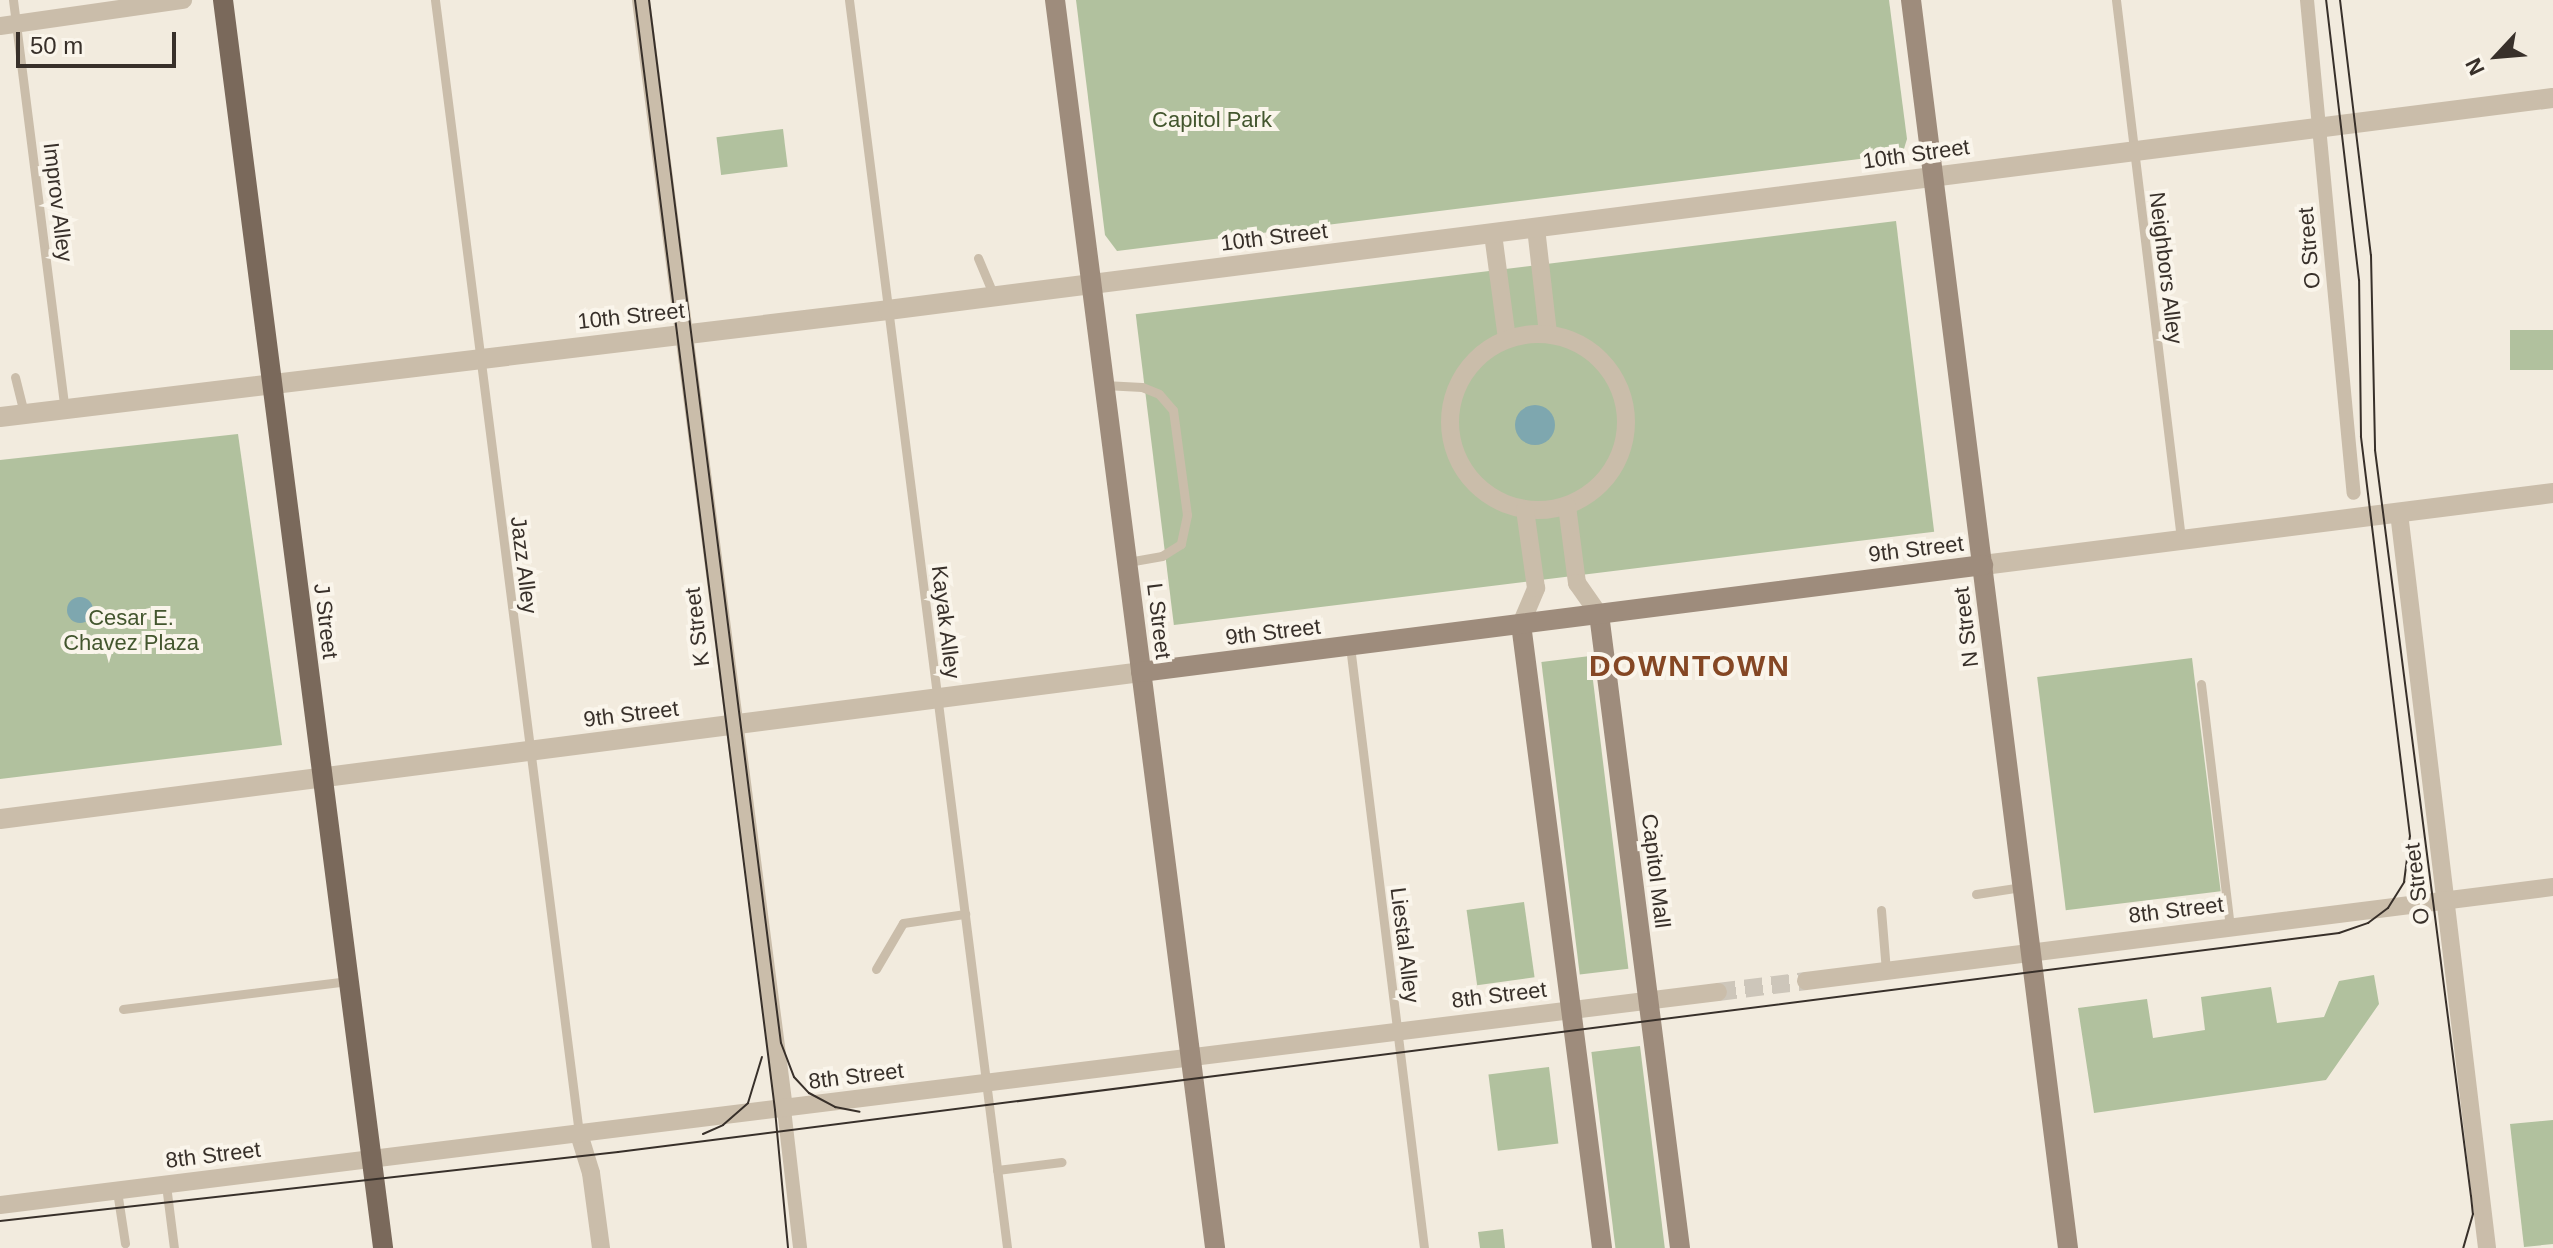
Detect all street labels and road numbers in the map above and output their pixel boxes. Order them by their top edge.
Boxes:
street label: 10th Street [1861,133,1971,175]
street label: Improv Alley [38,140,78,264]
street label: Neighbors Alley [2144,190,2188,346]
street label: O Street [2292,206,2326,290]
street label: 10th Street [1219,217,1329,257]
street label: 10th Street [576,297,686,335]
street label: Jazz Alley [505,514,543,616]
street label: 9th Street [1867,530,1965,568]
street label: Kayak Alley [926,563,966,681]
street label: L Street [1141,581,1177,661]
street label: J Street [308,582,344,660]
street label: N Street [1948,585,1984,669]
street label: K Street [679,586,715,668]
street label: 9th Street [1224,613,1322,651]
street label: 9th Street [582,695,680,733]
street label: Capitol Mall [1636,812,1676,930]
street label: O Street [2399,842,2435,926]
street label: Liestal Alley [1385,885,1425,1005]
street label: 8th Street [2127,891,2225,929]
street label: 8th Street [1450,976,1548,1014]
street label: 8th Street [807,1057,905,1095]
street label: 8th Street [164,1136,262,1174]

